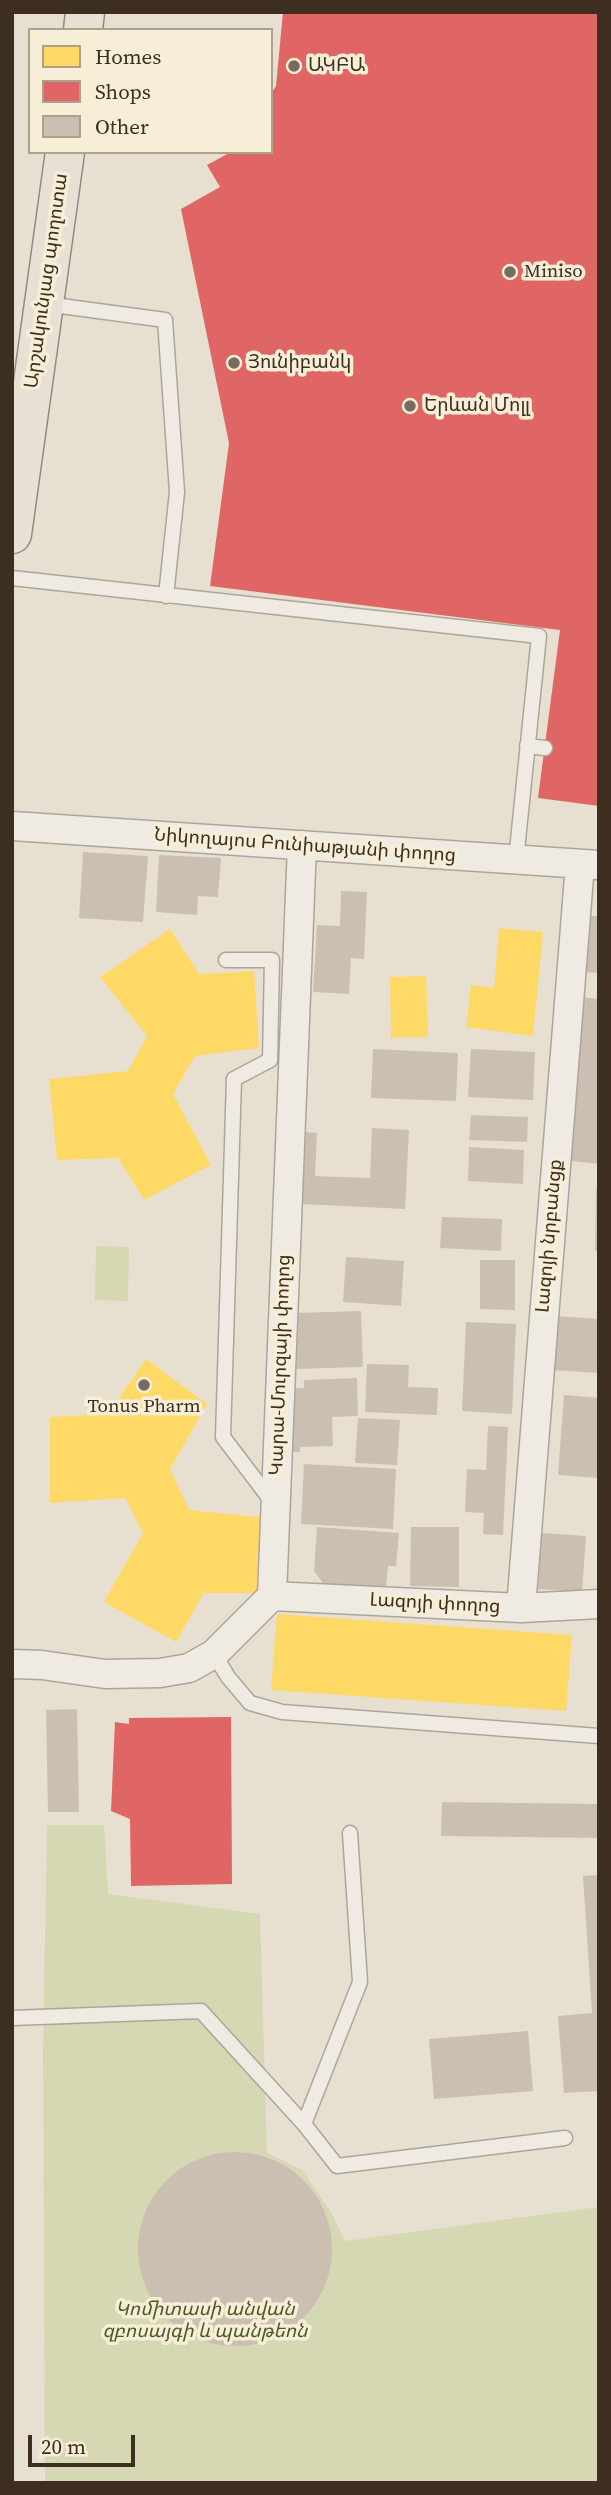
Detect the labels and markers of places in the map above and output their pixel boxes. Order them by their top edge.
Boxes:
place label: ԱԿԲԱ [308,55,365,77]
marker: ԱԿԲԱ [286,58,302,74]
place label: Miniso [524,261,583,283]
marker: Miniso [502,264,518,280]
place label: Յունիբանկ [248,352,351,374]
marker: Յունիբանկ [226,355,242,371]
place label: Երևան Մոլլ [424,395,530,417]
marker: Երևան Մոլլ [402,398,418,414]
marker: Tonus Pharm [136,1377,152,1393]
place label: Tonus Pharm [87,1396,201,1418]

